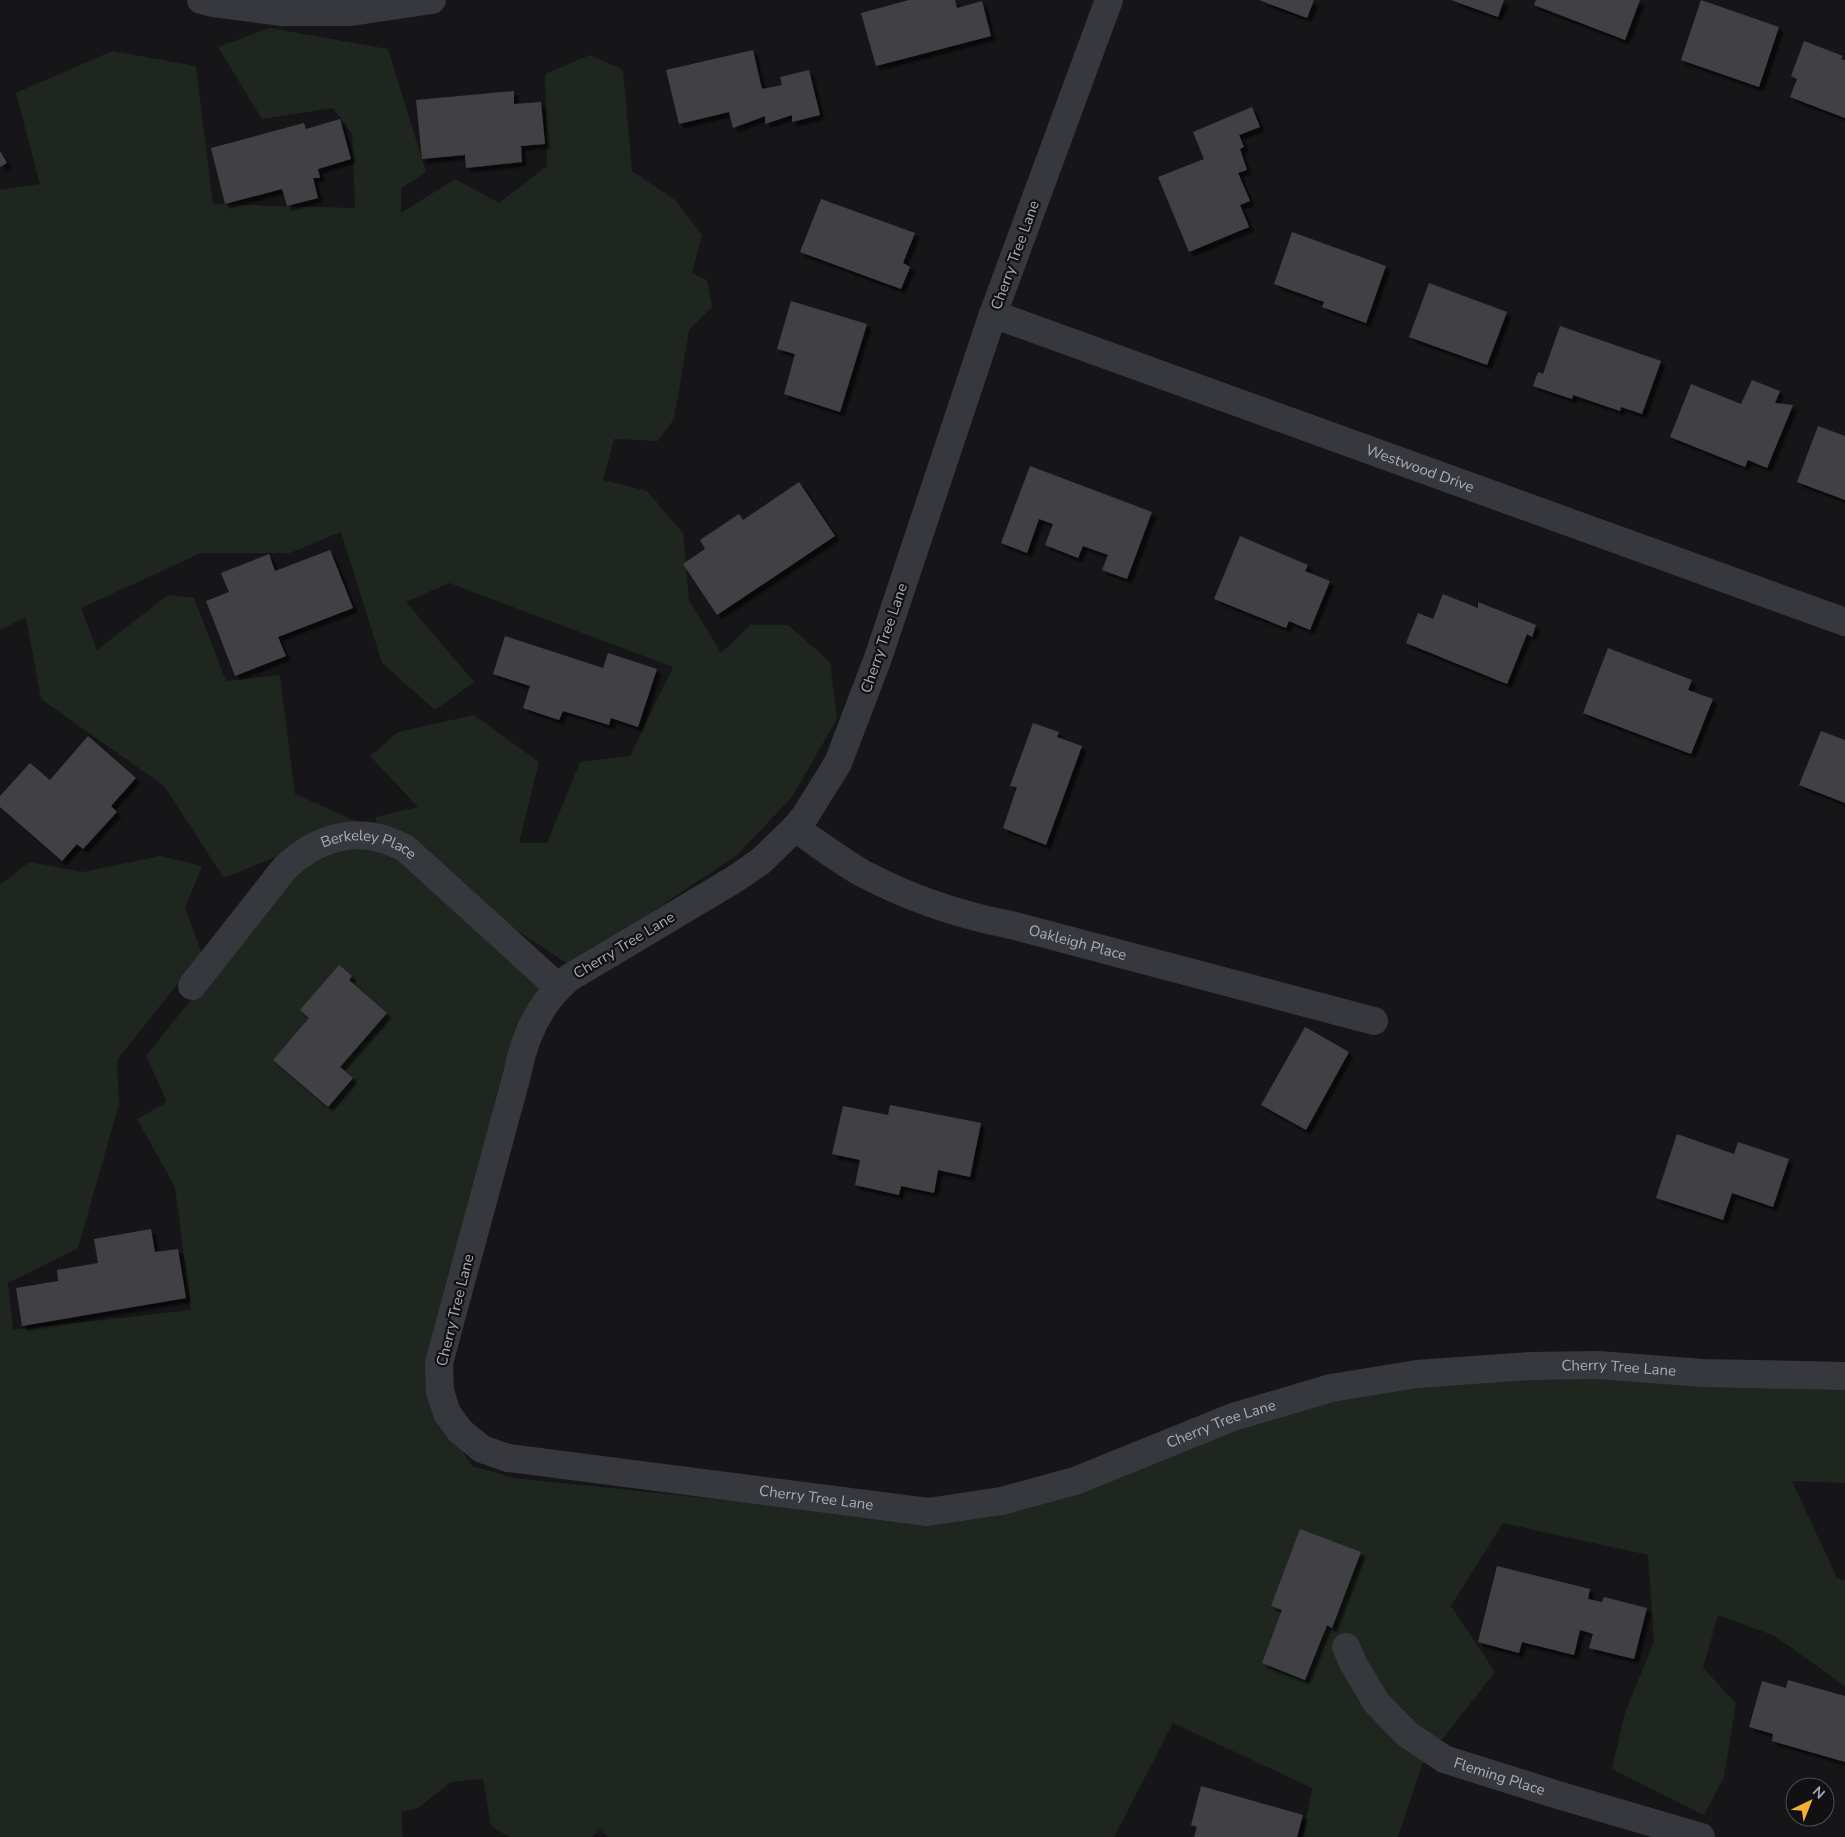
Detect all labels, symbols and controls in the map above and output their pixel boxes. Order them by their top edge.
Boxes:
street label: Cherry Tree Lane [986,198,1044,312]
street label: Westwood Drive [1363,440,1477,497]
street label: Cherry Tree Lane [856,580,912,696]
street label: Berkeley Place [318,825,421,864]
street label: Cherry Tree Lane [570,907,678,983]
street label: Oakleigh Place [1026,920,1129,965]
street label: Cherry Tree Lane [431,1252,479,1368]
street label: Cherry Tree Lane [1561,1355,1677,1381]
street label: Cherry Tree Lane [1163,1395,1278,1453]
street label: Cherry Tree Lane [758,1480,875,1515]
street label: Fleming Place [1451,1753,1548,1800]
north arrow [1785,1777,1835,1827]
text: N [1808,1782,1829,1803]

